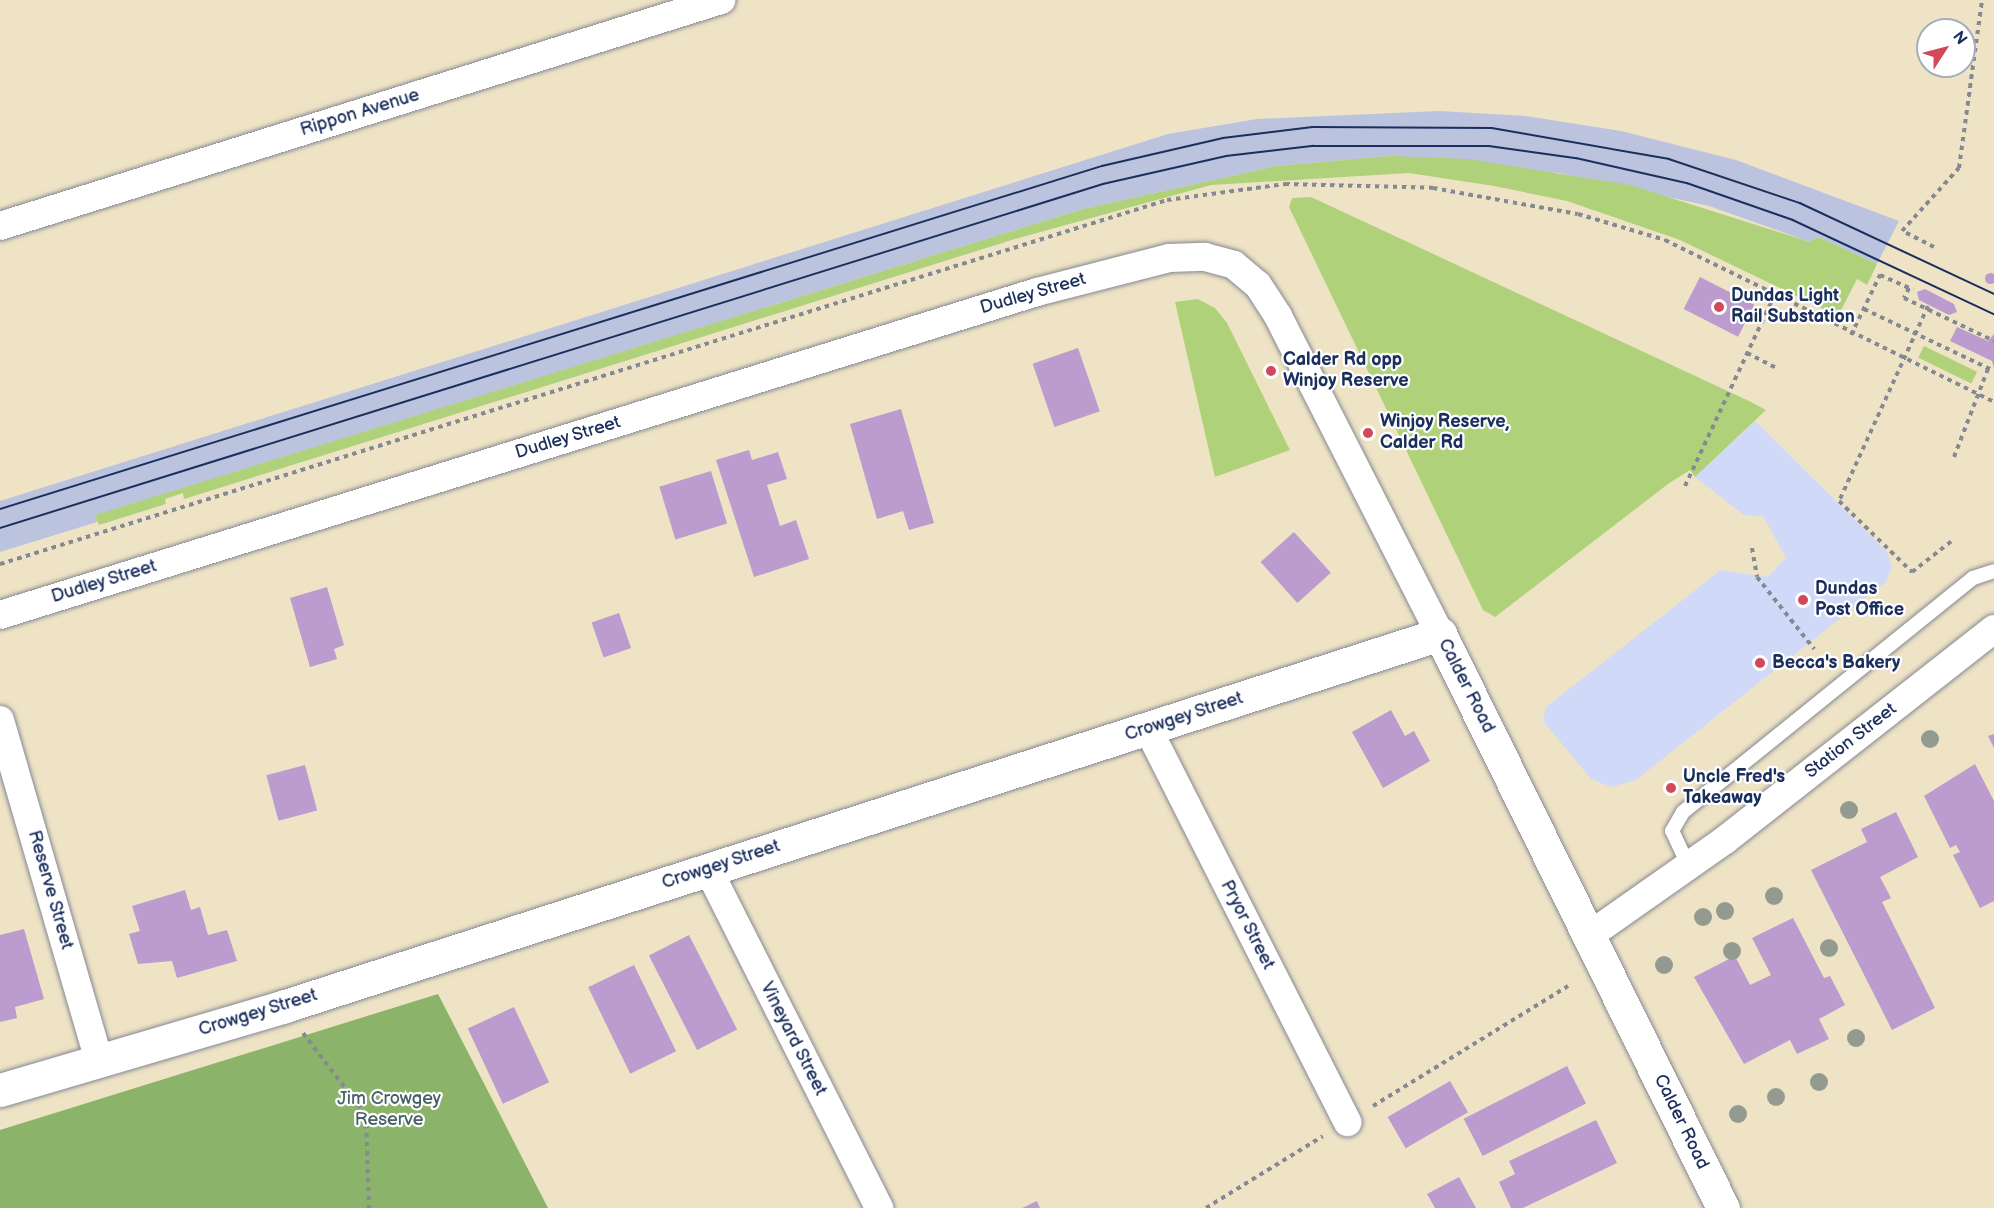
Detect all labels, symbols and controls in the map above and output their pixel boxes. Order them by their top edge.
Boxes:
north arrow [1916,18,1976,78]
text: N [1948,28,1971,49]
street label: Rippon Avenue [298,85,422,141]
street label: Dudley Street [977,268,1089,320]
place label: Dundas Light Rail Substation [1731,286,1855,328]
marker: Dundas Light Rail Substation [1712,300,1726,314]
place label: Calder Rd opp Winjoy Reserve [1283,350,1409,392]
marker: Calder Rd opp Winjoy Reserve [1264,364,1278,378]
street label: Dudley Street [512,412,624,464]
place label: Winjoy Reserve, Calder Rd [1380,412,1510,454]
marker: Winjoy Reserve, Calder Rd [1361,426,1375,440]
street label: Dudley Street [48,556,160,608]
place label: Dundas Post Office [1815,579,1904,622]
marker: Dundas Post Office [1796,593,1810,607]
street label: Calder Road [1433,635,1499,737]
place label: Becca's Bakery [1772,652,1900,674]
marker: Becca's Bakery [1753,656,1767,670]
street label: Crowgey Street [1122,688,1246,746]
street label: Station Street [1801,698,1901,784]
place label: Uncle Fred's Takeaway [1683,767,1785,810]
marker: Uncle Fred's Takeaway [1664,781,1678,795]
street label: Reserve Street [23,828,77,952]
street label: Crowgey Street [659,836,783,894]
street label: Pryor Street [1215,877,1279,973]
street label: Vineyard Street [755,979,831,1099]
street label: Crowgey Street [195,984,321,1042]
street label: Calder Road [1649,1071,1713,1173]
park label: Jim Crowgey Reserve [337,1089,441,1132]

